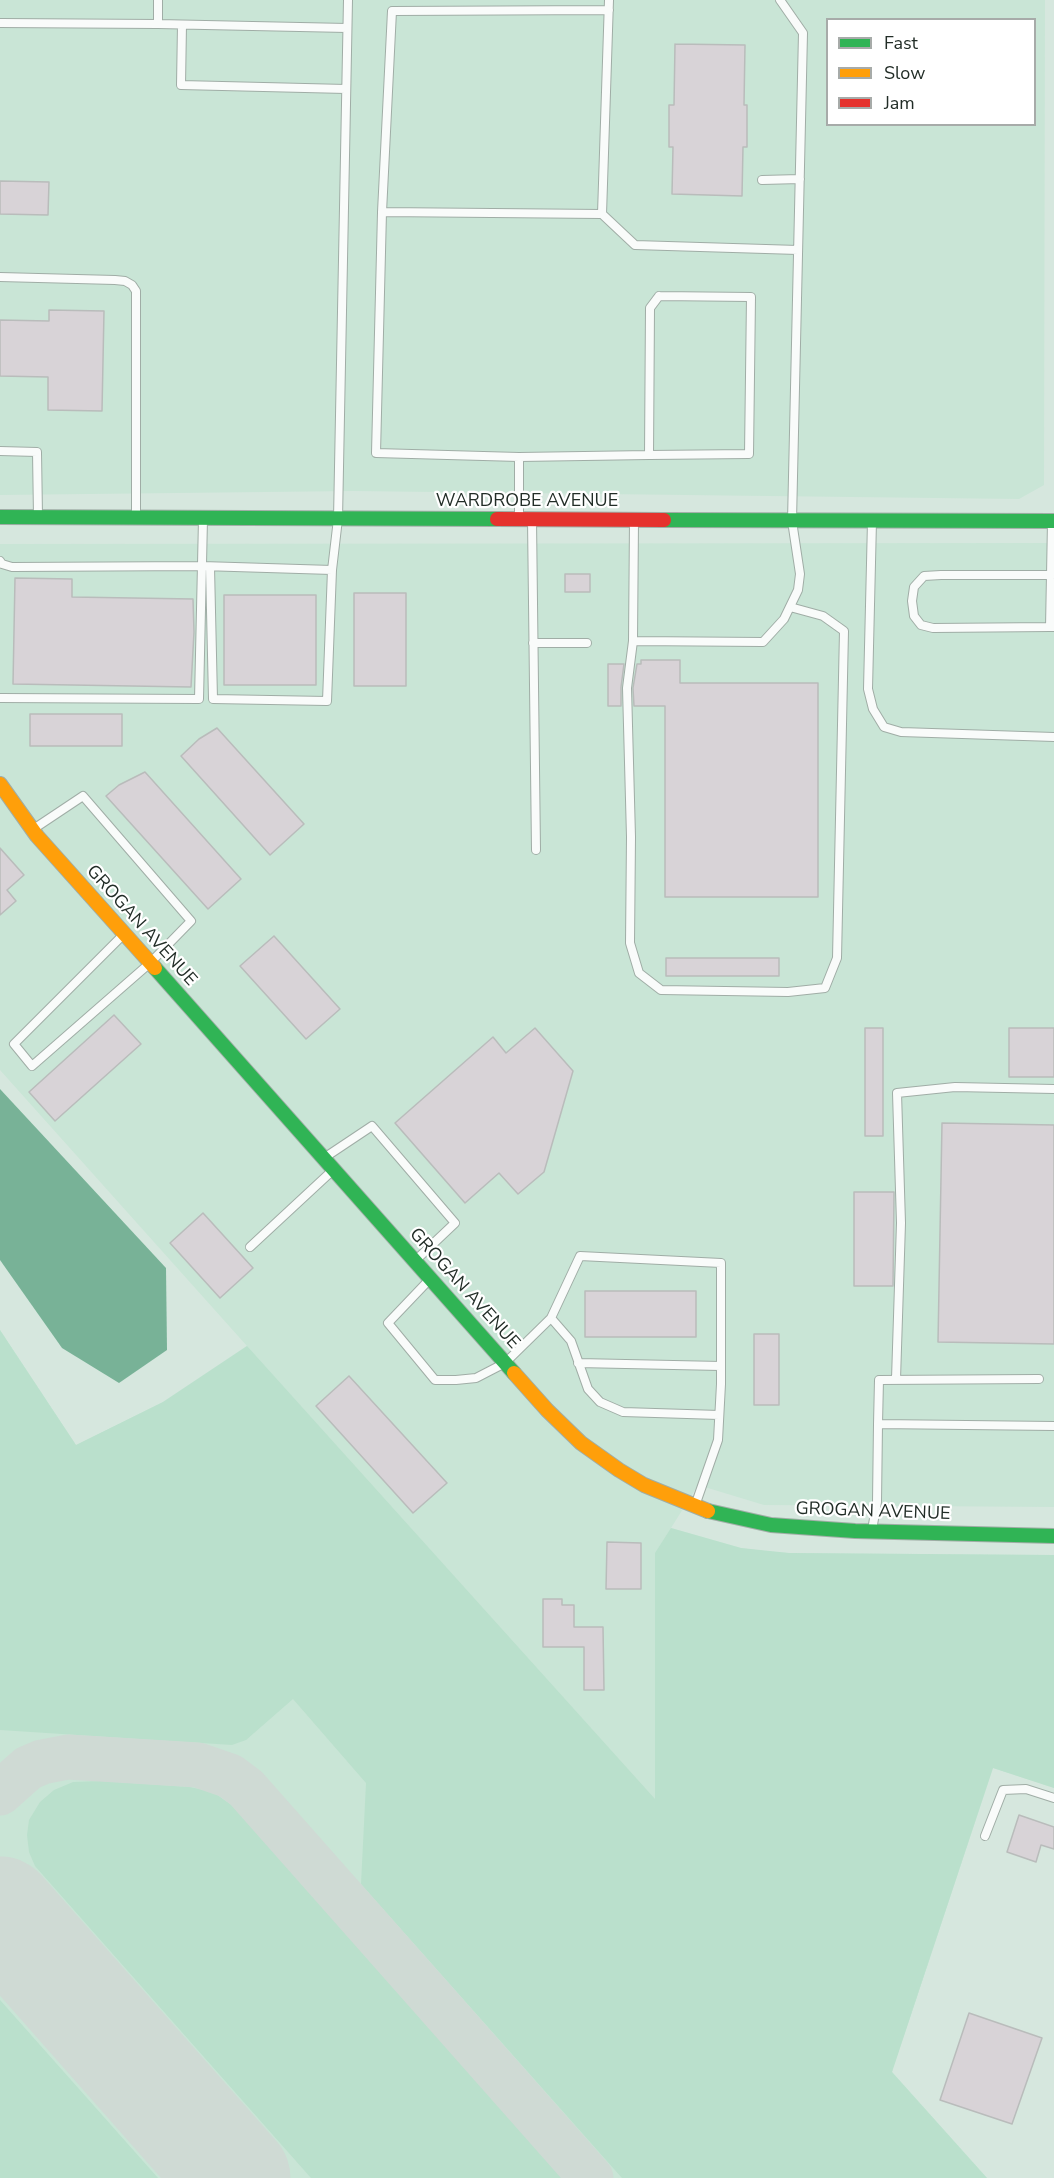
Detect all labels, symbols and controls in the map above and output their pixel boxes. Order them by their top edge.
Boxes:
legend [826,18,1036,126]
text: Fast [884,31,918,55]
text: Slow [884,61,925,85]
text: Jam [884,91,915,115]
street label: WARDROBE AVENUE [436,491,618,513]
street label: GROGAN AVENUE [81,861,201,991]
street label: GROGAN AVENUE [404,1224,524,1354]
street label: GROGAN AVENUE [795,1499,951,1525]

